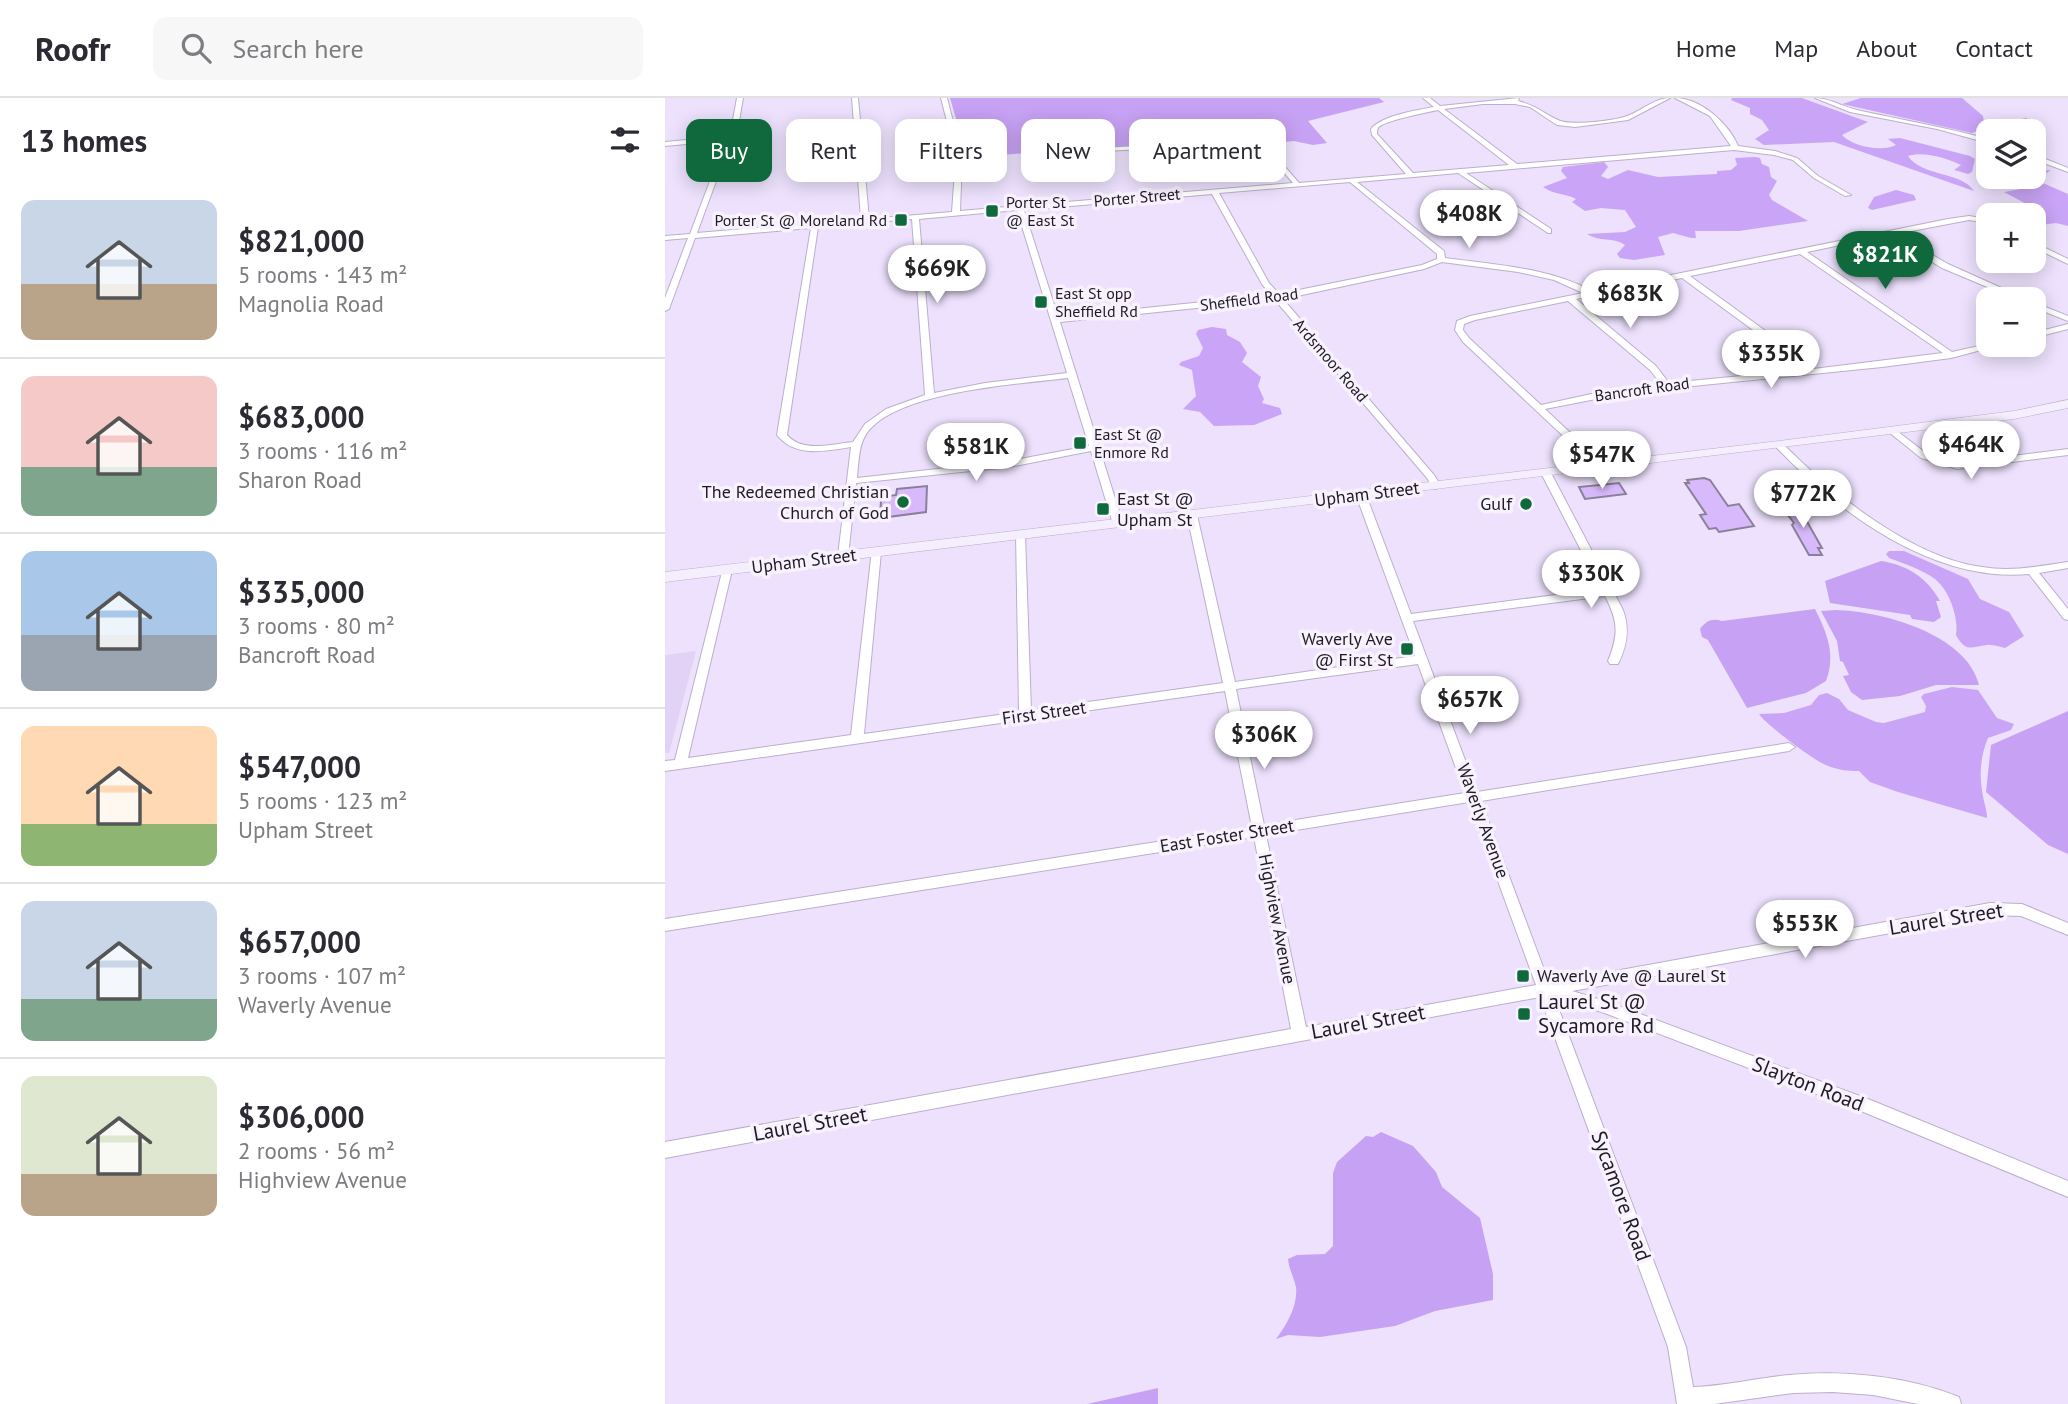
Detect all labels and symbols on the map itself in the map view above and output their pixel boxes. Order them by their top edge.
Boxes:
street label: Porter Street [1093,183,1182,211]
pin: $408K [1420,190,1518,250]
place label: Porter St @ East St [1006,192,1075,230]
marker: Porter St @ East St [984,203,1000,219]
place label: Porter St @ Moreland Rd [714,210,887,230]
marker: Porter St @ Moreland Rd [893,212,909,228]
pin: $821K [1836,232,1934,291]
pin: $669K [888,246,986,305]
pin: $683K [1581,271,1679,330]
place label: East St opp Sheffield Rd [1055,283,1138,321]
street label: Sheffield Road [1199,283,1299,315]
marker: East St opp Sheffield Rd [1033,294,1049,310]
street label: Ardsmoor Road [1289,314,1373,406]
pin: $335K [1722,330,1820,390]
street label: Bancroft Road [1593,372,1691,406]
pin: $464K [1922,422,2020,481]
pin: $581K [927,424,1025,483]
place label: East St @ Enmore Rd [1094,424,1169,462]
pin: $547K [1553,432,1651,491]
marker: East St @ Enmore Rd [1072,435,1088,451]
pin: $772K [1754,470,1852,530]
street label: Upham Street [1313,476,1421,511]
place label: The Redeemed Christian Church of God [702,480,889,524]
place label: East St @ Upham St [1117,487,1194,531]
place label: Gulf [1480,492,1513,515]
marker: The Redeemed Christian Church of God [895,494,911,510]
marker: Gulf [1518,496,1534,512]
marker: East St @ Upham St [1095,501,1111,517]
street label: Upham Street [750,543,858,578]
pin: $330K [1542,550,1640,610]
place label: Waverly Ave @ First St [1301,627,1393,671]
marker: Waverly Ave @ First St [1399,641,1415,657]
pin: $657K [1421,676,1519,736]
street label: First Street [1000,695,1087,730]
pin: $306K [1215,712,1313,771]
street label: Waverly Avenue [1452,760,1515,881]
street label: East Foster Street [1158,814,1296,857]
street label: Highview Avenue [1254,852,1301,986]
street label: Laurel Street [1887,896,2005,941]
pin: $553K [1756,900,1854,960]
place label: Waverly Ave @ Laurel St [1537,964,1726,987]
marker: Waverly Ave @ Laurel St [1515,968,1531,984]
place label: Laurel St @ Sycamore Rd [1538,988,1654,1039]
street label: Laurel Street [1309,998,1427,1045]
marker: Laurel St @ Sycamore Rd [1516,1006,1532,1022]
street label: Slayton Road [1749,1050,1868,1117]
street label: Laurel Street [751,1100,869,1147]
street label: Sycamore Road [1585,1127,1658,1265]

